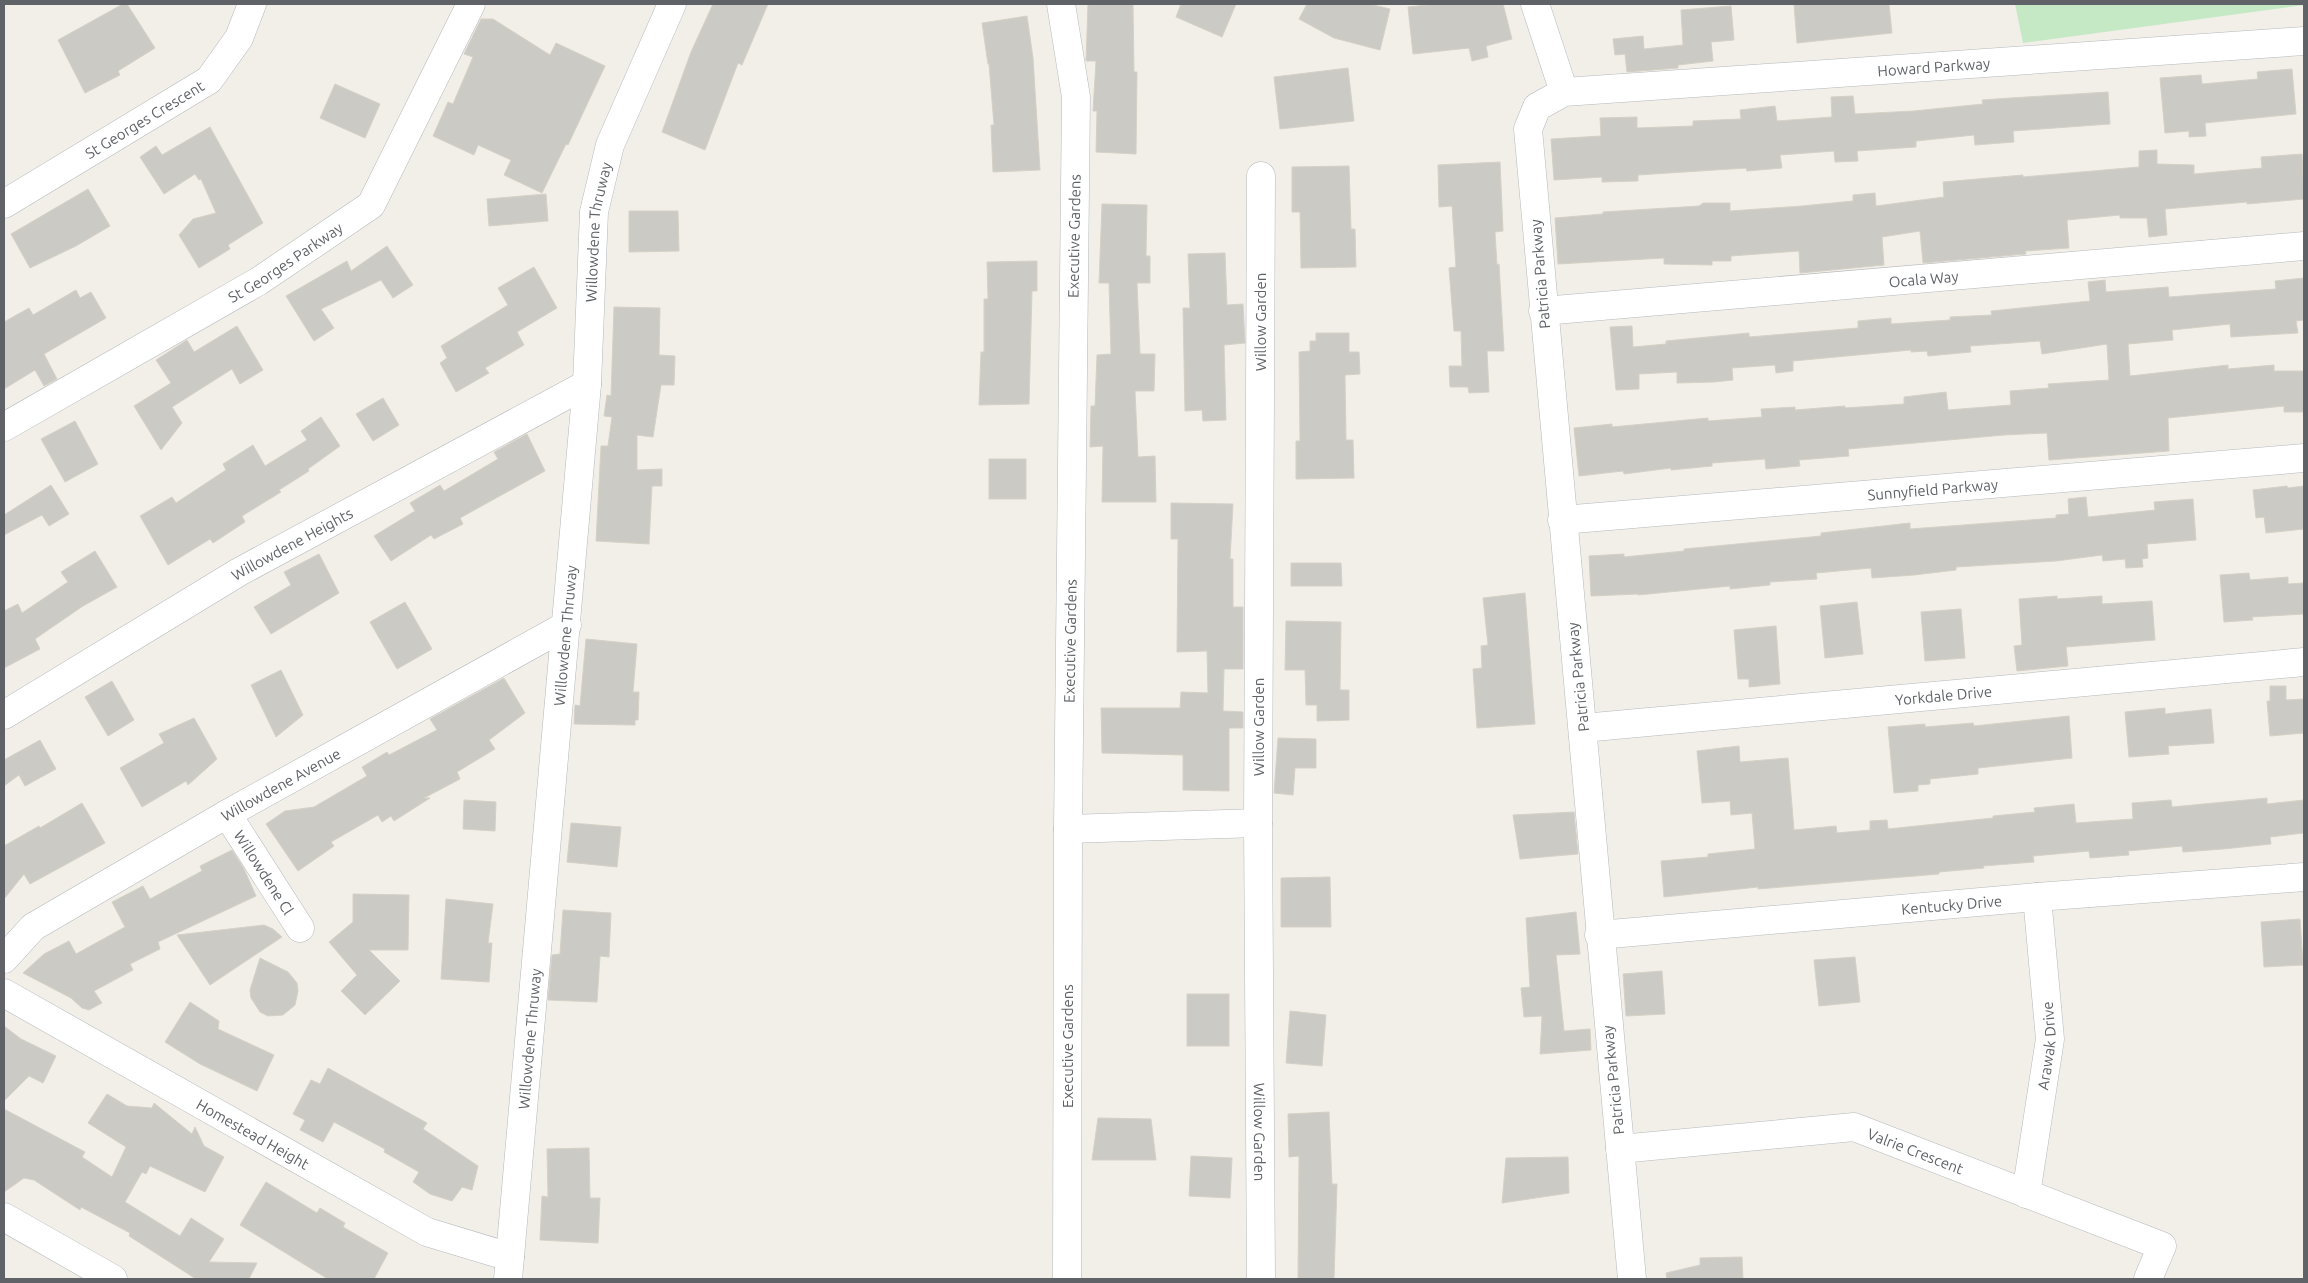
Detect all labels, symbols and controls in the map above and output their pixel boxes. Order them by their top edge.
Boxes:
street label: Howard Parkway [1877,54,1991,79]
street label: St Georges Crescent [82,77,207,162]
street label: Willowdene Thruway [582,160,614,303]
street label: Executive Gardens [1064,174,1084,298]
street label: St Georges Parkway [225,219,346,305]
street label: Patricia Parkway [1527,219,1553,329]
street label: Ocala Way [1888,267,1959,290]
street label: Willow Garden [1252,273,1269,371]
street label: Sunnyfield Parkway [1867,475,1999,503]
street label: Willowdene Heights [228,504,355,583]
street label: Willowdene Thruway [550,564,579,707]
street label: Executive Gardens [1060,579,1080,703]
street label: Patricia Parkway [1564,621,1592,733]
street label: Willow Garden [1250,678,1267,776]
street label: Yorkdale Drive [1894,682,1993,708]
street label: Willowdene Avenue [218,744,343,824]
street label: Willowdene Cl [231,827,297,917]
street label: Kentucky Drive [1901,892,2003,917]
street label: Willowdene Thruway [515,968,544,1110]
street label: Executive Gardens [1059,984,1076,1108]
street label: Arawak Drive [2034,1001,2059,1091]
street label: Patricia Parkway [1599,1024,1627,1136]
street label: Willow Garden [1251,1083,1269,1181]
street label: Homestead Height [194,1095,312,1172]
street label: Valrie Crescent [1865,1125,1966,1177]

